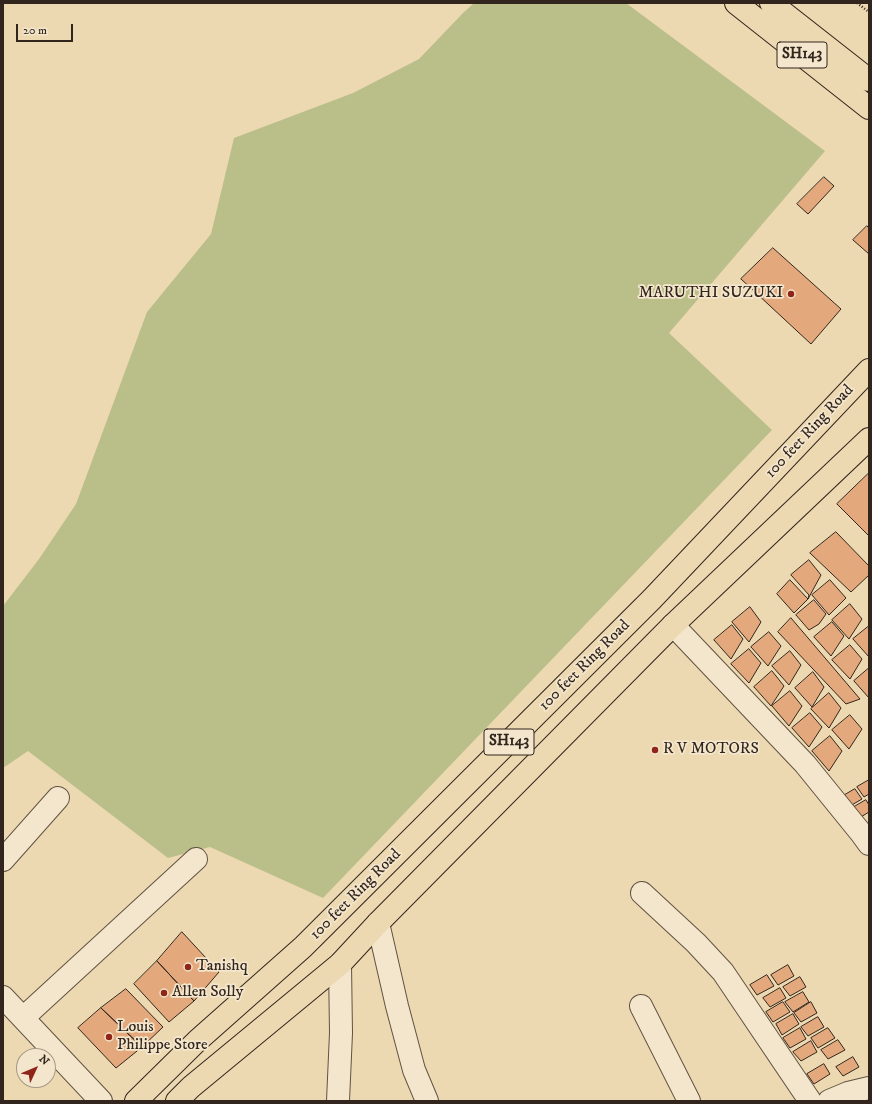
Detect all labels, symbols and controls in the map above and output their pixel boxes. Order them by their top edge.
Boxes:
scale bar [18,16,75,42]
text: 20 m [23,23,47,38]
road number: SH143 [777,42,827,68]
place label: MARUTHI SUZUKI [639,284,783,304]
marker: MARUTHI SUZUKI [786,289,796,299]
street label: 100 feet Ring Road [762,381,858,483]
street label: 100 feet Ring Road [536,617,634,715]
road number: SH143 [484,729,534,755]
place label: R V MOTORS [663,740,759,760]
marker: R V MOTORS [650,745,660,755]
street label: 100 feet Ring Road [307,846,405,944]
place label: Tanishq [196,957,248,977]
marker: Tanishq [183,962,193,972]
place label: Allen Solly [172,983,243,1003]
marker: Allen Solly [159,988,169,998]
place label: Louis Philippe Store [117,1018,208,1056]
marker: Louis Philippe Store [104,1032,114,1042]
north arrow [16,1048,56,1088]
text: N [36,1052,52,1068]

